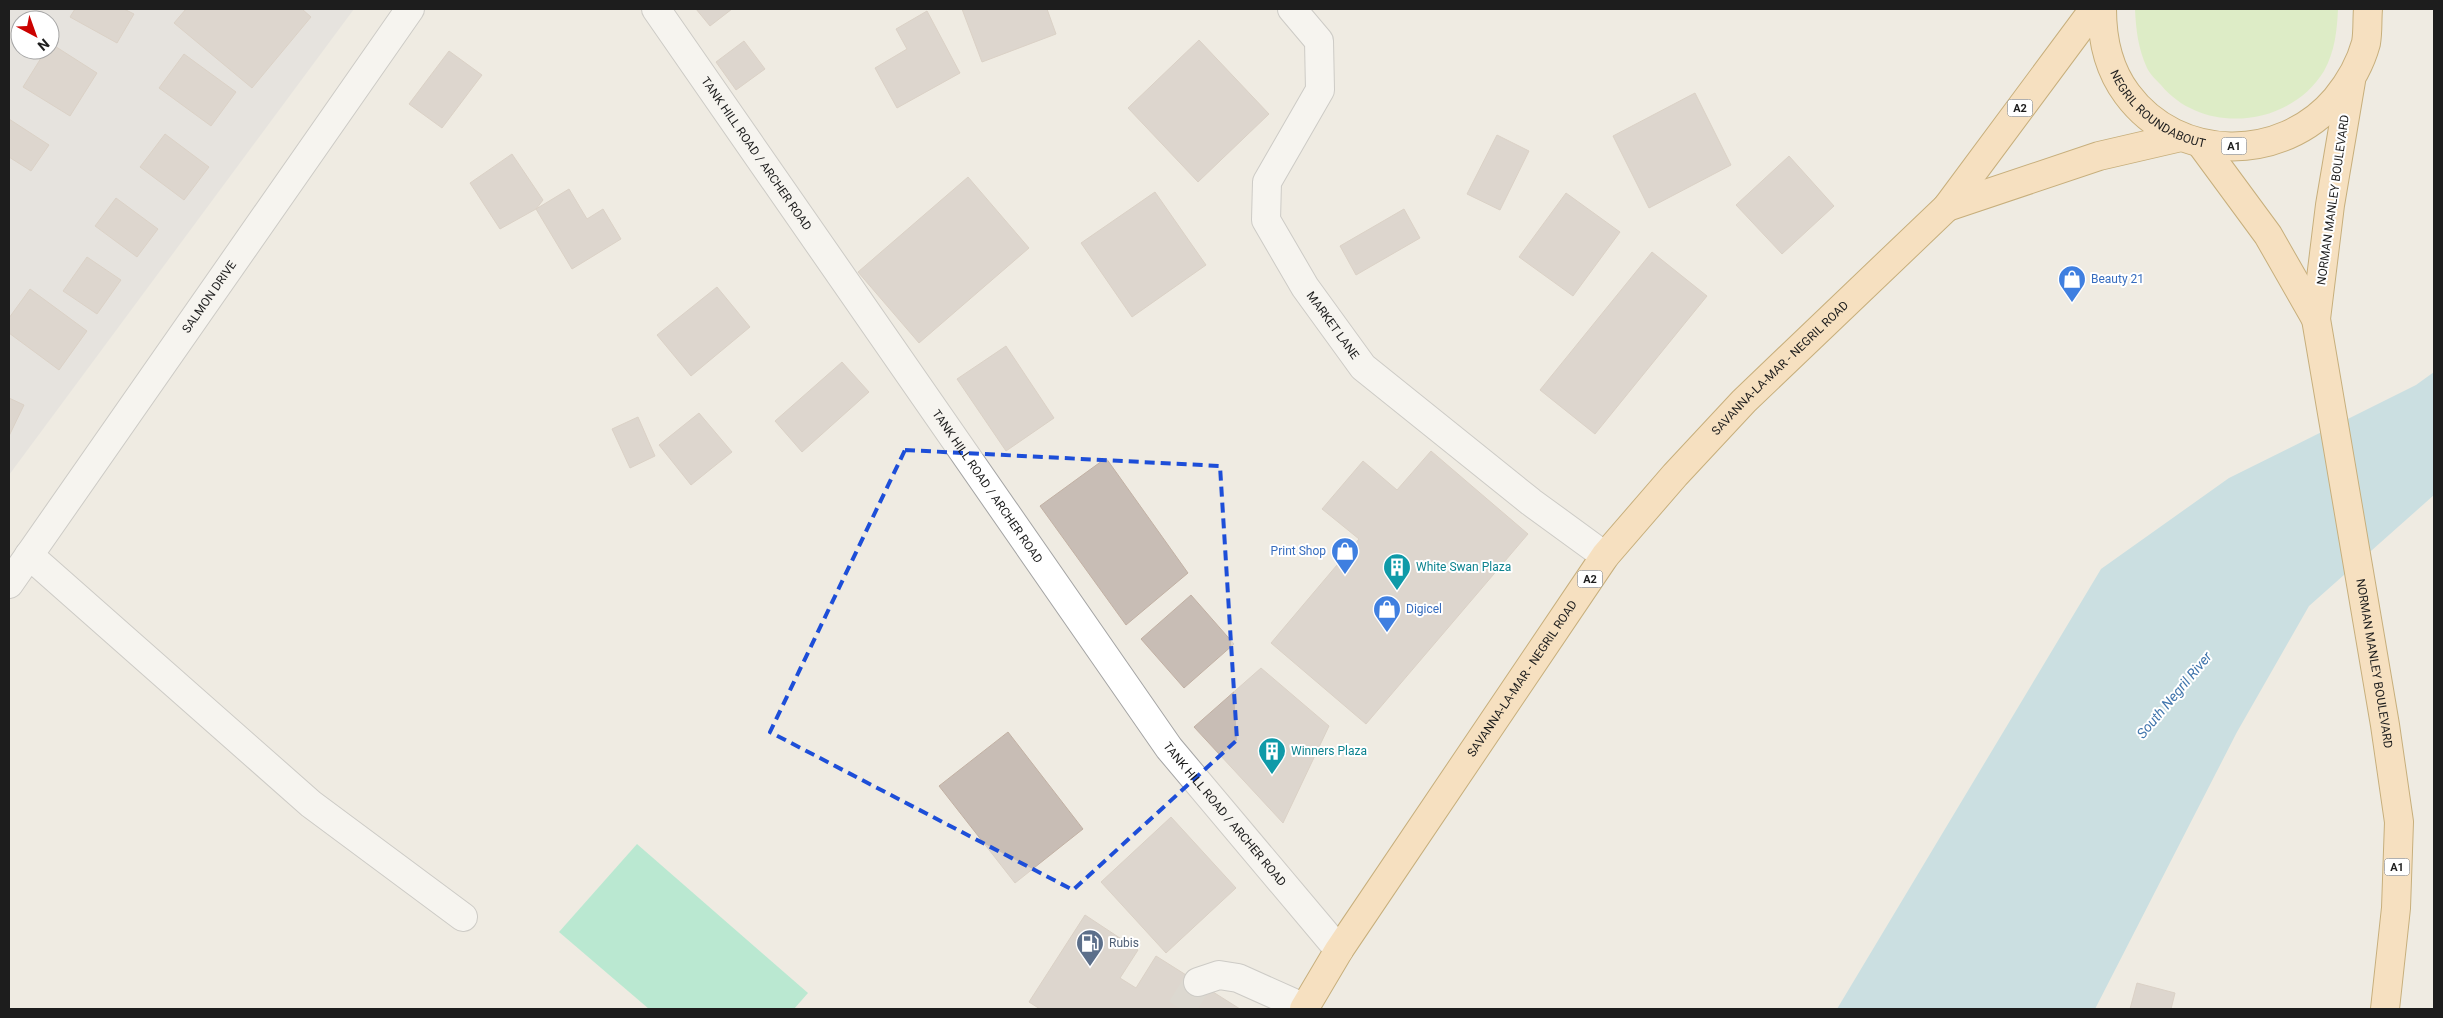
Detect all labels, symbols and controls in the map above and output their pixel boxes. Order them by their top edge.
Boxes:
north arrow [10,10,60,60]
text: N [35,36,53,54]
street label: NEGRIL ROUNDABOUT [2107,68,2207,151]
street label: TANK HILL ROAD / ARCHER ROAD [698,74,815,233]
road number: A2 [2008,100,2032,116]
street label: NORMAN MANLEY BOULEVARD [2314,114,2352,286]
road number: A1 [2222,138,2246,154]
street label: SALMON DRIVE [179,258,239,336]
shop icon: Beauty 21 [2057,264,2087,303]
place label: Beauty 21 [2091,272,2144,286]
street label: MARKET LANE [1304,289,1362,362]
street label: SAVANNA-LA-MAR - NEGRIL ROAD [1709,298,1851,438]
street label: TANK HILL ROAD / ARCHER ROAD [929,407,1045,566]
shop icon: Print Shop [1330,536,1360,575]
place label: Print Shop [1271,544,1326,558]
building icon: White Swan Plaza [1382,552,1412,591]
place label: White Swan Plaza [1416,560,1511,574]
road number: A2 [1578,570,1602,588]
street label: NORMAN MANLEY BOULEVARD [2353,578,2395,749]
shop icon: Digicel [1372,594,1402,633]
street label: SAVANNA-LA-MAR - NEGRIL ROAD [1464,598,1580,760]
place label: Digicel [1406,602,1442,616]
water label: South Negril River [2133,648,2215,741]
building icon: Winners Plaza [1257,736,1287,775]
street label: TANK HILL ROAD / ARCHER ROAD [1160,740,1289,889]
place label: Winners Plaza [1291,744,1367,758]
road number: A1 [2384,859,2410,876]
fuel station icon: Rubis [1075,928,1105,967]
place label: Rubis [1109,936,1139,950]

